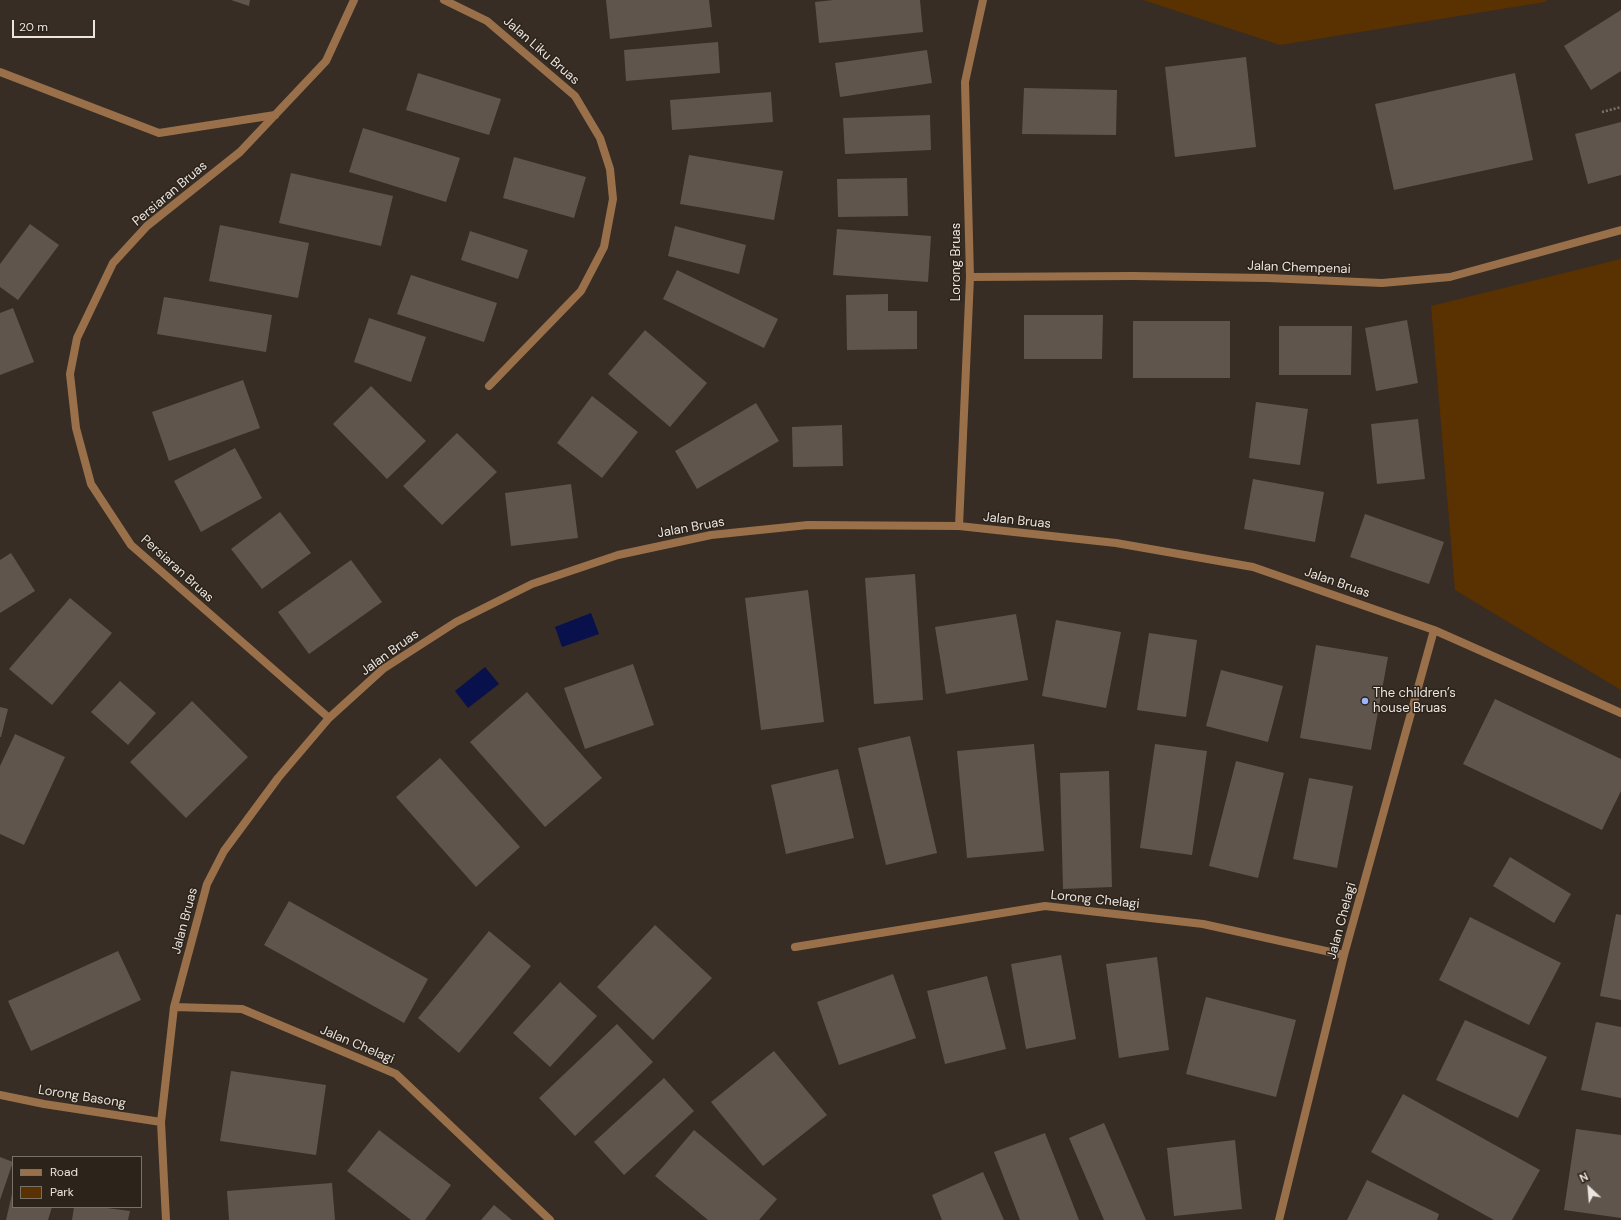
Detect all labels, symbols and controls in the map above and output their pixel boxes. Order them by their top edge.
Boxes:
scale bar [14,12,97,38]
street label: Jalan Liku Bruas [500,14,582,88]
text: 20 m [19,19,48,35]
street label: Persiaran Bruas [130,158,210,230]
street label: Lorong Bruas [949,223,965,301]
street label: Jalan Chempenai [1247,258,1351,278]
street label: Jalan Bruas [982,510,1052,532]
street label: Jalan Bruas [656,514,726,542]
street label: Persiaran Bruas [137,532,217,606]
street label: Jalan Bruas [1302,565,1372,601]
street label: Jalan Bruas [358,627,422,679]
place label: The children’s house Bruas [1373,686,1456,717]
marker: The children’s house Bruas [1360,696,1370,706]
street label: Jalan Chelagi [1324,881,1360,961]
street label: Jalan Bruas [169,886,201,956]
street label: Lorong Chelagi [1050,888,1140,912]
street label: Jalan Chelagi [318,1022,396,1068]
street label: Lorong Basong [37,1082,127,1112]
legend [12,1156,142,1208]
text: Road [50,1164,78,1180]
north arrow [1569,1168,1609,1208]
text: N [1577,1169,1590,1185]
text: Park [50,1184,74,1200]

